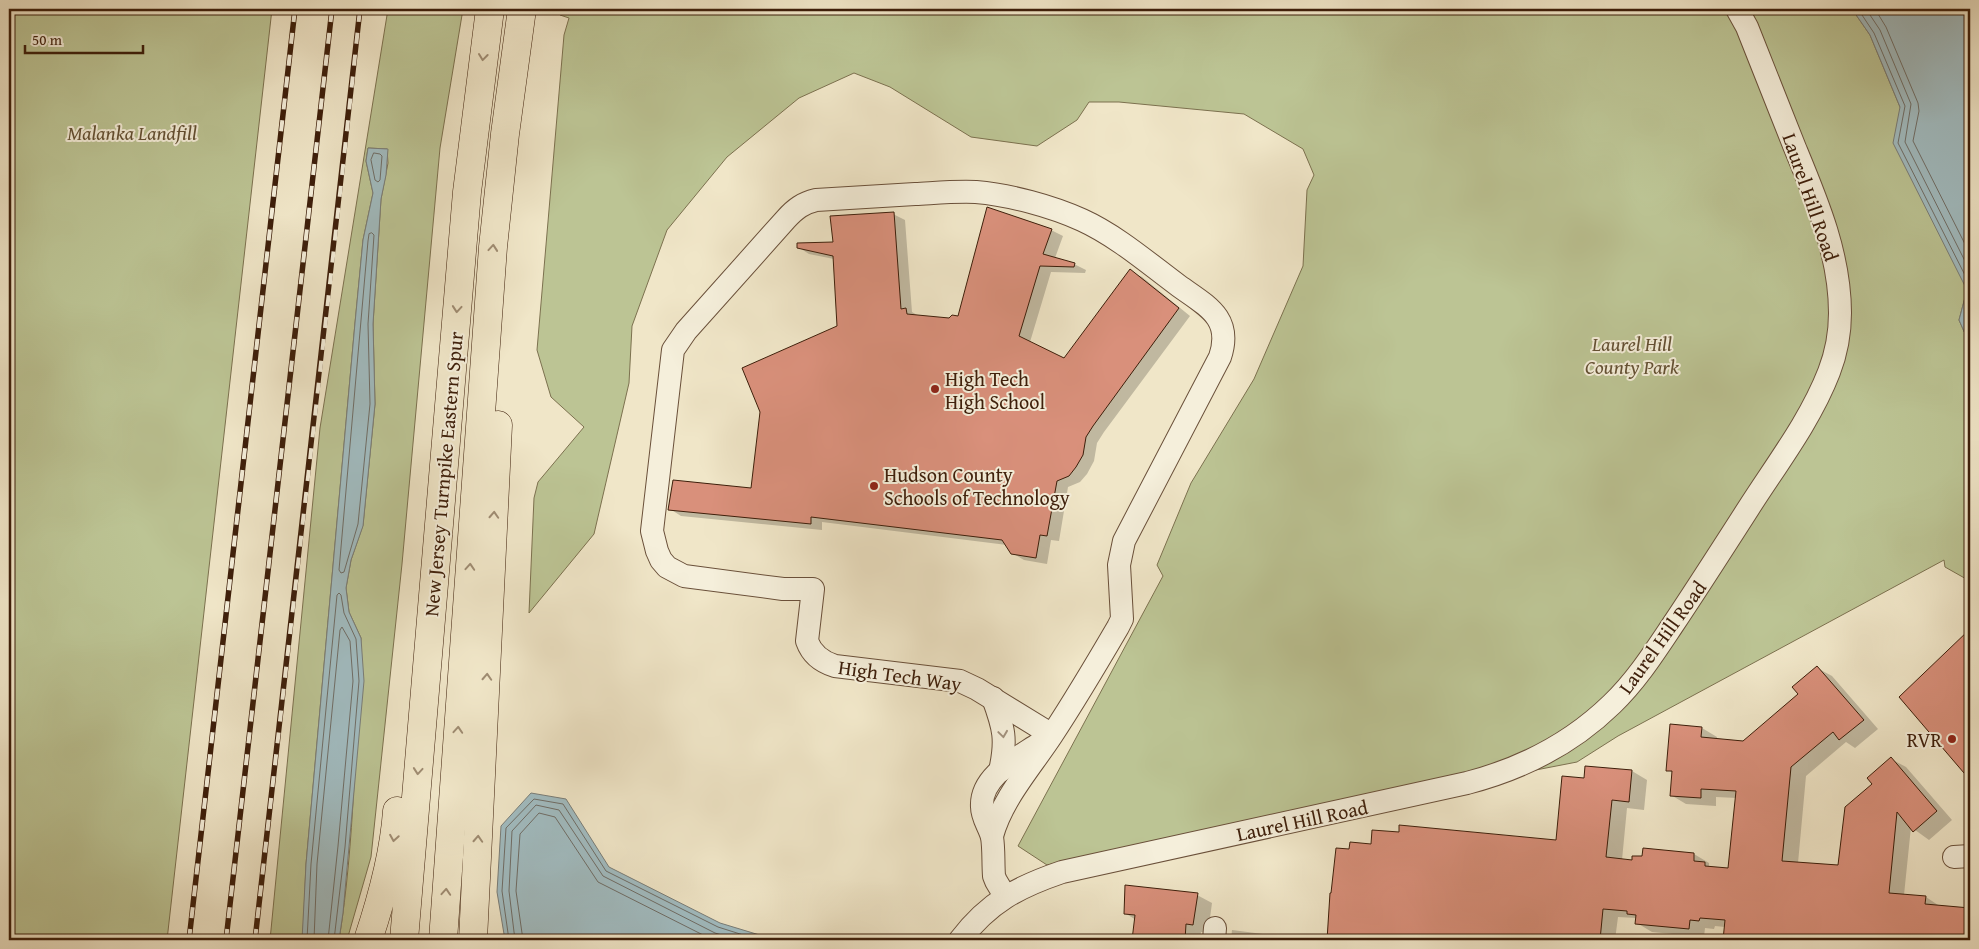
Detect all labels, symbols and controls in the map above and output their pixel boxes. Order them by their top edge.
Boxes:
scale bar [25,22,142,54]
text: 50 m [32,29,63,50]
one-way arrow [478,53,489,61]
park label: Malanka Landfill [67,118,197,147]
street label: Laurel Hill Road [1776,129,1847,265]
one-way arrow [487,244,498,252]
one-way arrow [452,305,463,313]
park label: Laurel Hill County Park [1585,329,1680,381]
street label: New Jersey Turnpike Eastern Spur [416,330,470,618]
place label: High Tech High School [945,364,1045,416]
marker: High Tech High School [929,383,941,395]
place label: Hudson County Schools of Technology [884,460,1070,512]
marker: Hudson County Schools of Technology [868,480,880,492]
one-way arrow [489,510,500,518]
one-way arrow [464,563,475,571]
street label: Laurel Hill Road [1611,574,1713,700]
street label: High Tech Way [837,652,964,698]
one-way arrow [481,673,492,681]
one-way arrow [452,725,463,733]
place label: RVR [1907,725,1942,754]
one-way arrow [998,729,1008,738]
marker: RVR [1946,733,1958,745]
one-way arrow [413,768,424,776]
street label: Laurel Hill Road [1234,792,1371,848]
one-way arrow [389,834,399,842]
one-way arrow [472,835,483,843]
one-way arrow [440,887,451,895]

